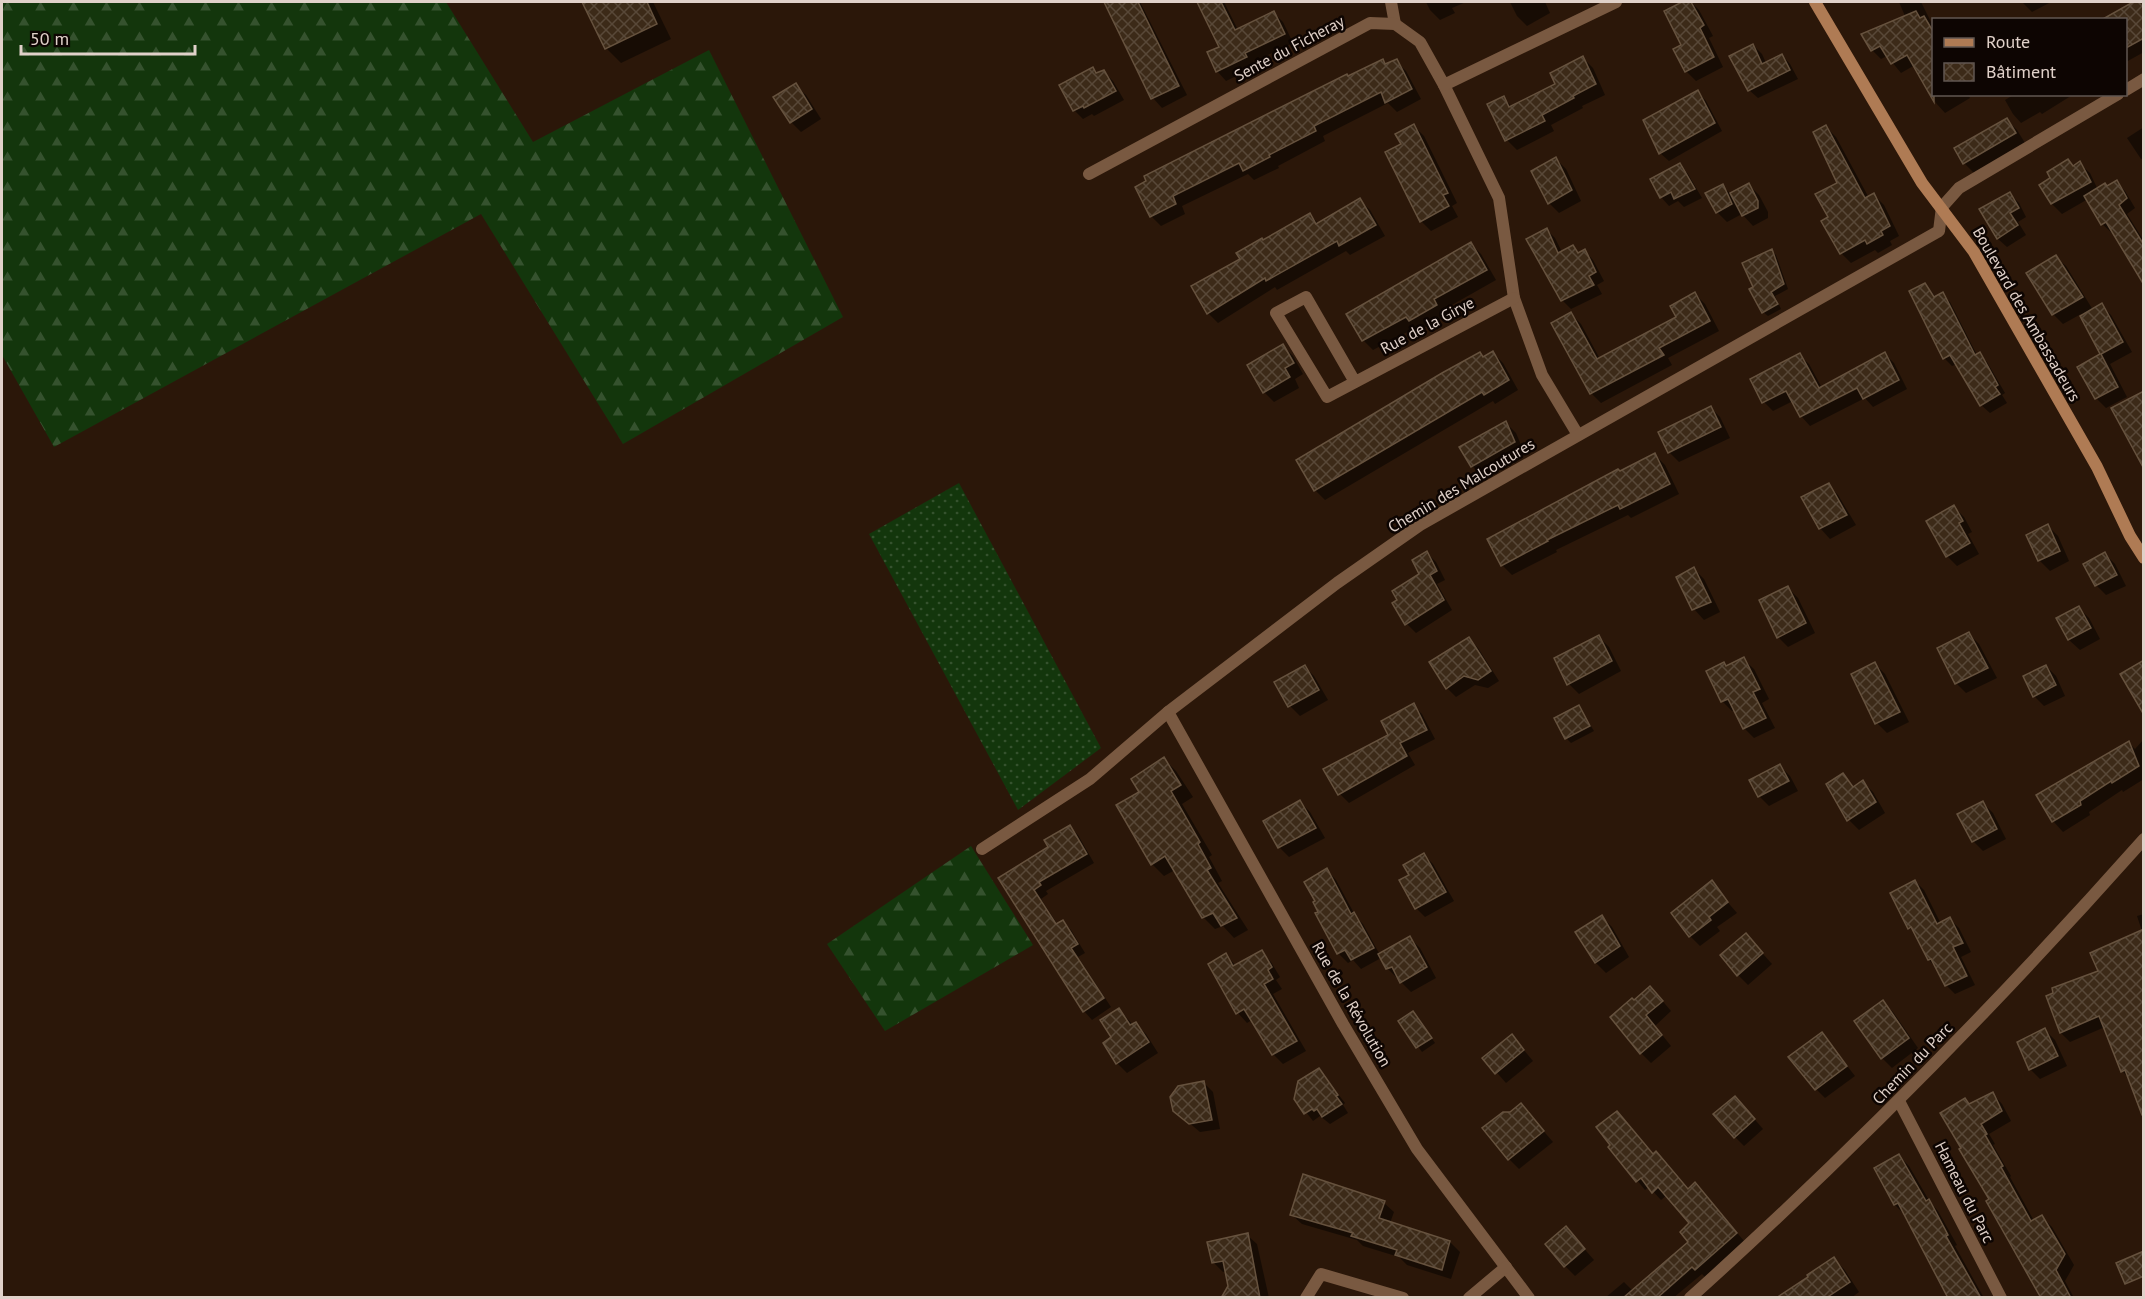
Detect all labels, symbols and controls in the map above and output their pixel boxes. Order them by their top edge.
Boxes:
street label: Sente du Ficheray [1230,10,1348,85]
scale bar [21,18,195,56]
legend [1932,18,2127,96]
text: 50 m [30,27,69,50]
text: Route [1986,30,2030,53]
text: Bâtiment [1986,60,2056,83]
street label: Boulevard des Ambassadeurs [1969,223,2085,405]
street label: Rue de la Girye [1377,292,1477,358]
street label: Chemin des Malcoutures [1384,433,1538,537]
street label: Rue de la Révolution [1308,938,1396,1070]
street label: Chemin du Parc [1868,1018,1956,1108]
street label: Hameau du Parc [1931,1138,1999,1246]

